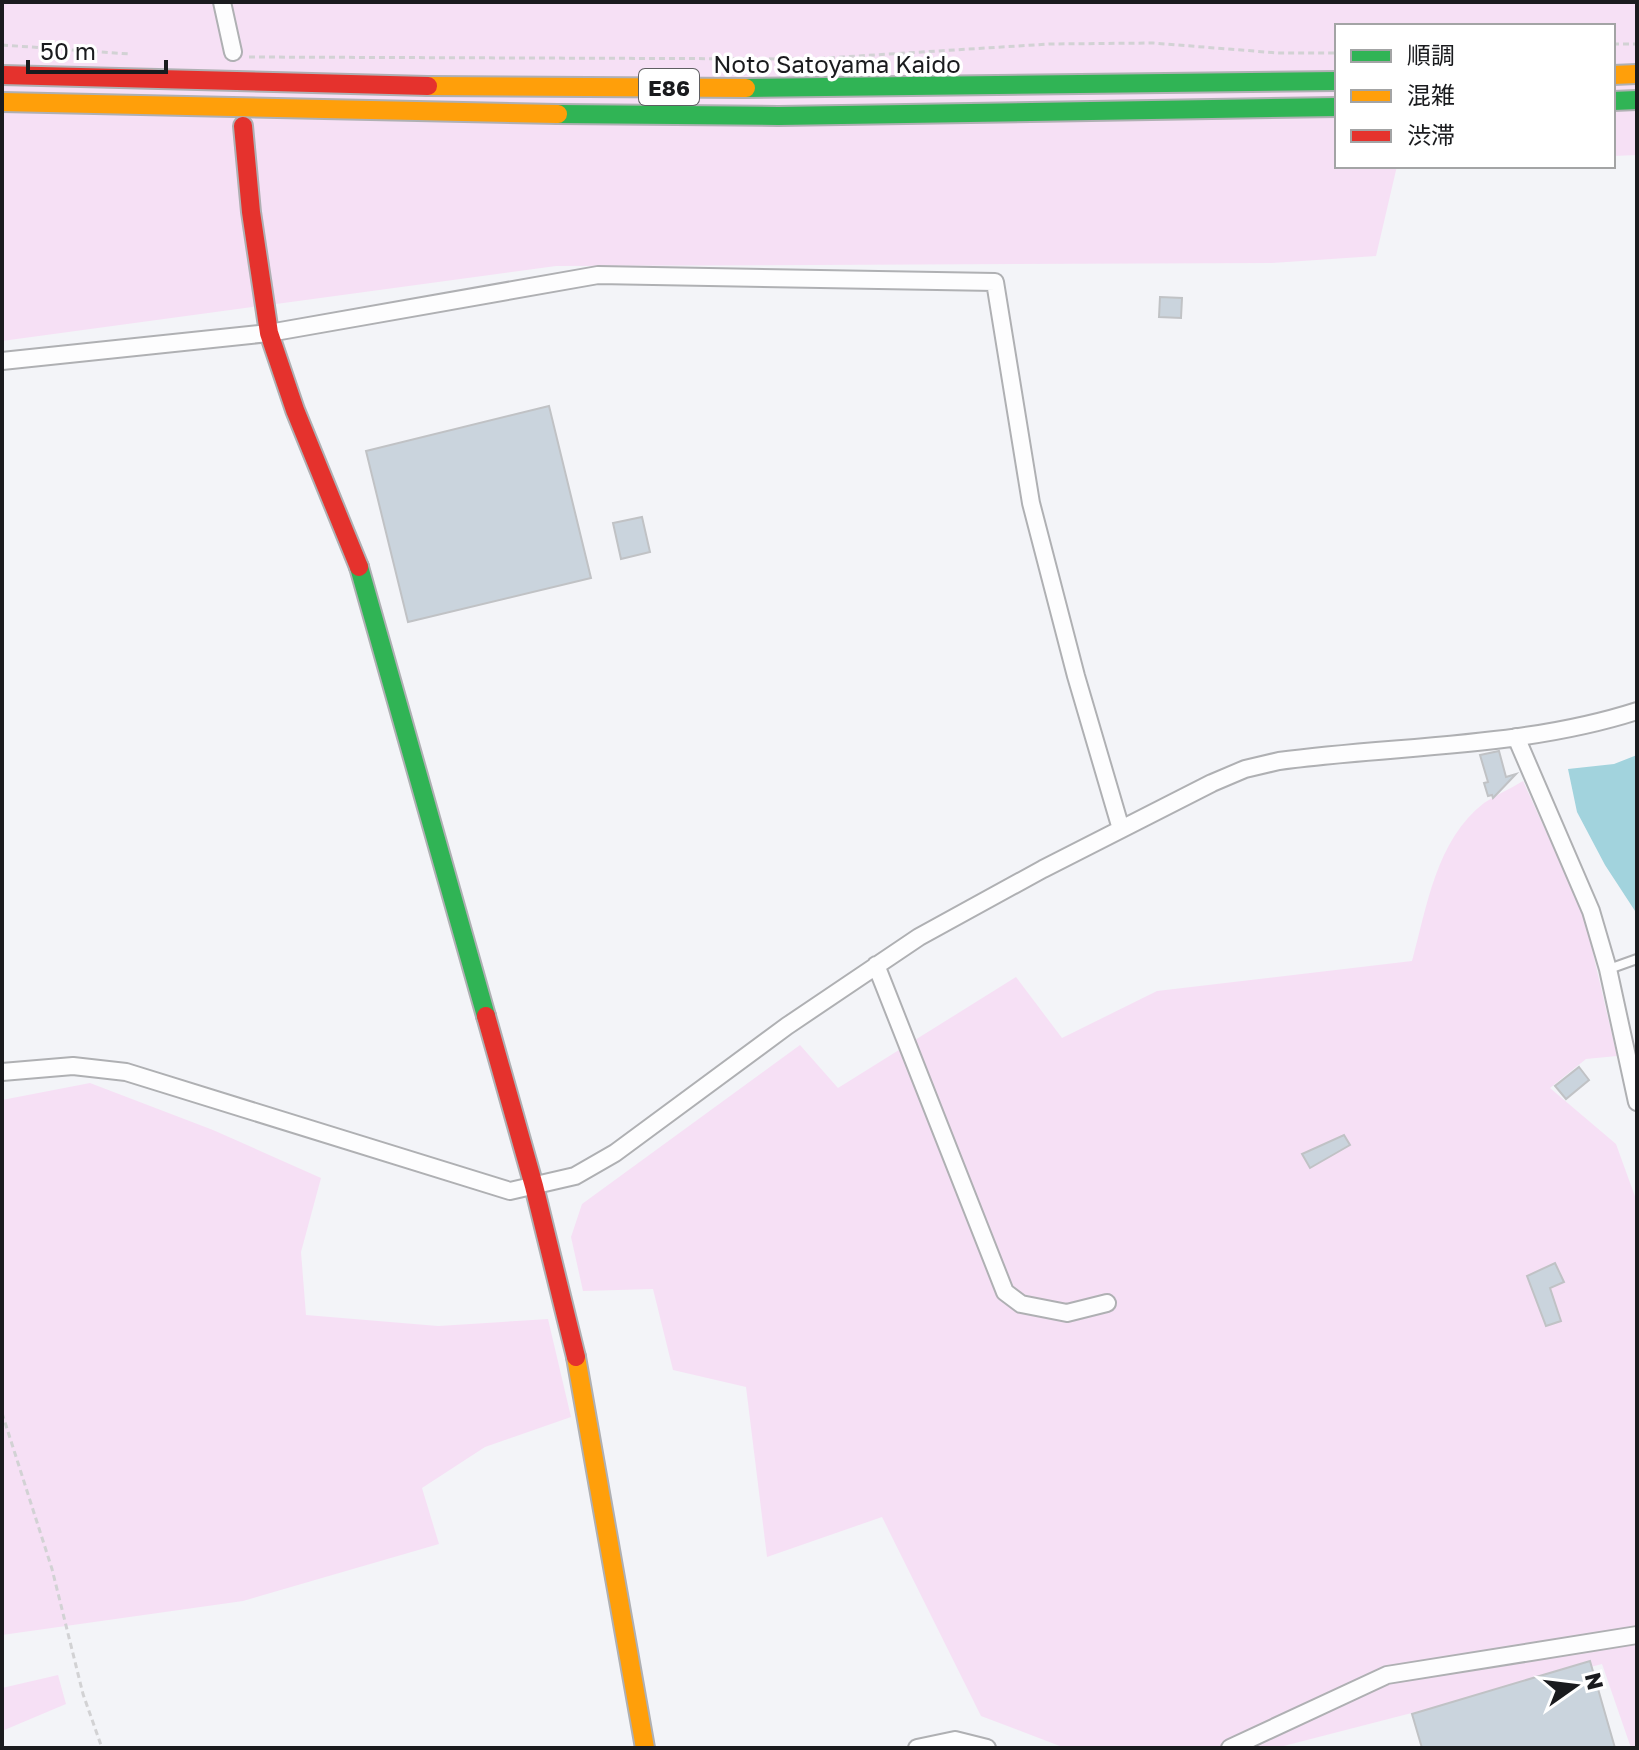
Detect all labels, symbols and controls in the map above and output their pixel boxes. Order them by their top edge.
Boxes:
scale bar [28,24,166,74]
legend [1335,24,1615,168]
text: 50 m [40,36,96,65]
text: 順調 [1407,40,1455,69]
street label: Noto Satoyama Kaido [713,49,961,78]
road number: E86 [639,69,699,105]
text: 混雑 [1407,80,1455,109]
text: 渋滞 [1407,120,1455,149]
north arrow [1535,1646,1615,1726]
text: N [1580,1670,1610,1692]

